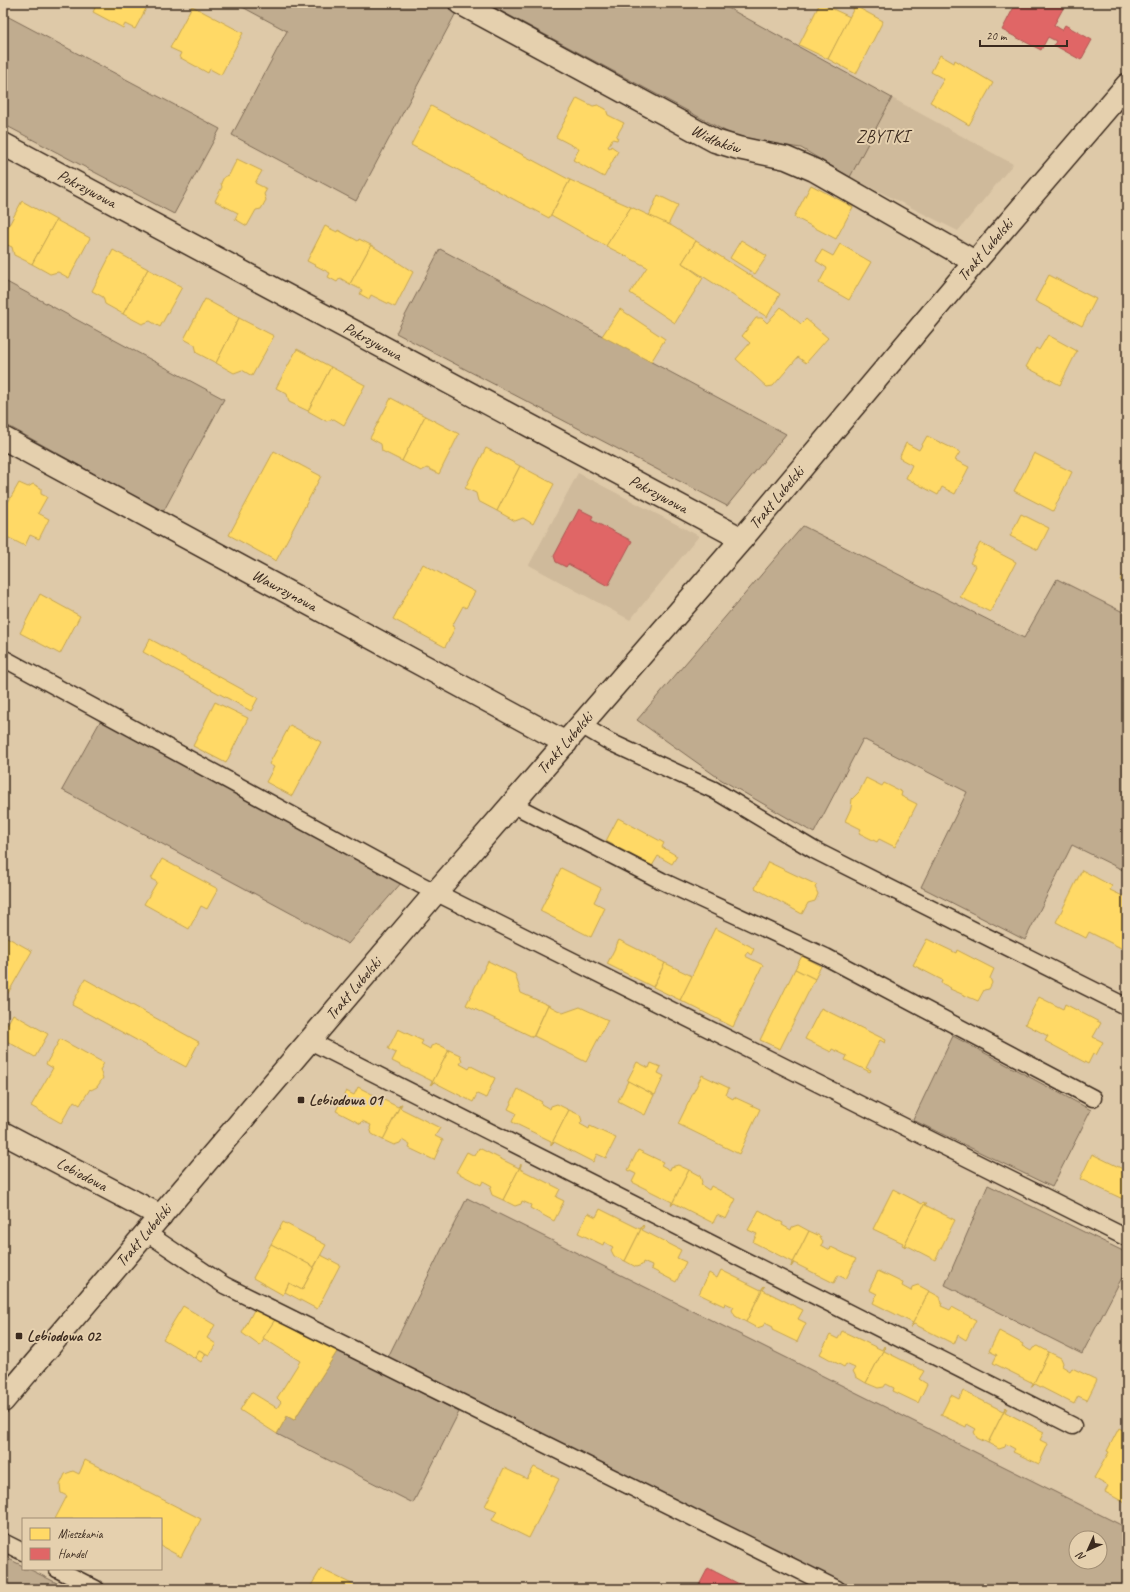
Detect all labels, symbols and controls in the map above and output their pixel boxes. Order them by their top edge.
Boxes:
scale bar [980,22,1067,48]
text: 20 m [986,28,1008,44]
street label: Widłaków [688,120,744,159]
district label: ZBYTKI [856,126,913,147]
street label: Pokrzywowa [54,165,121,213]
street label: Trakt Lubelski [953,213,1019,286]
street label: Pokrzywowa [340,318,407,366]
street label: Trakt Lubelski [744,461,810,533]
street label: Pokrzywowa [626,470,692,519]
street label: Wawrzynowa [249,565,321,617]
street label: Trakt Lubelski [532,707,599,779]
street label: Trakt Lubelski [321,952,387,1024]
place label: Lebiodowa 01 [309,1090,384,1110]
marker: Lebiodowa 01 [296,1095,306,1105]
street label: Lebiodowa [53,1153,112,1197]
street label: Trakt Lubelski [111,1199,177,1271]
place label: Lebiodowa 02 [27,1326,102,1346]
marker: Lebiodowa 02 [14,1331,24,1341]
legend [22,1518,162,1570]
text: Mieszkania [58,1526,104,1542]
north arrow [1068,1530,1108,1570]
text: Handel [58,1546,88,1562]
text: N [1072,1548,1088,1564]

